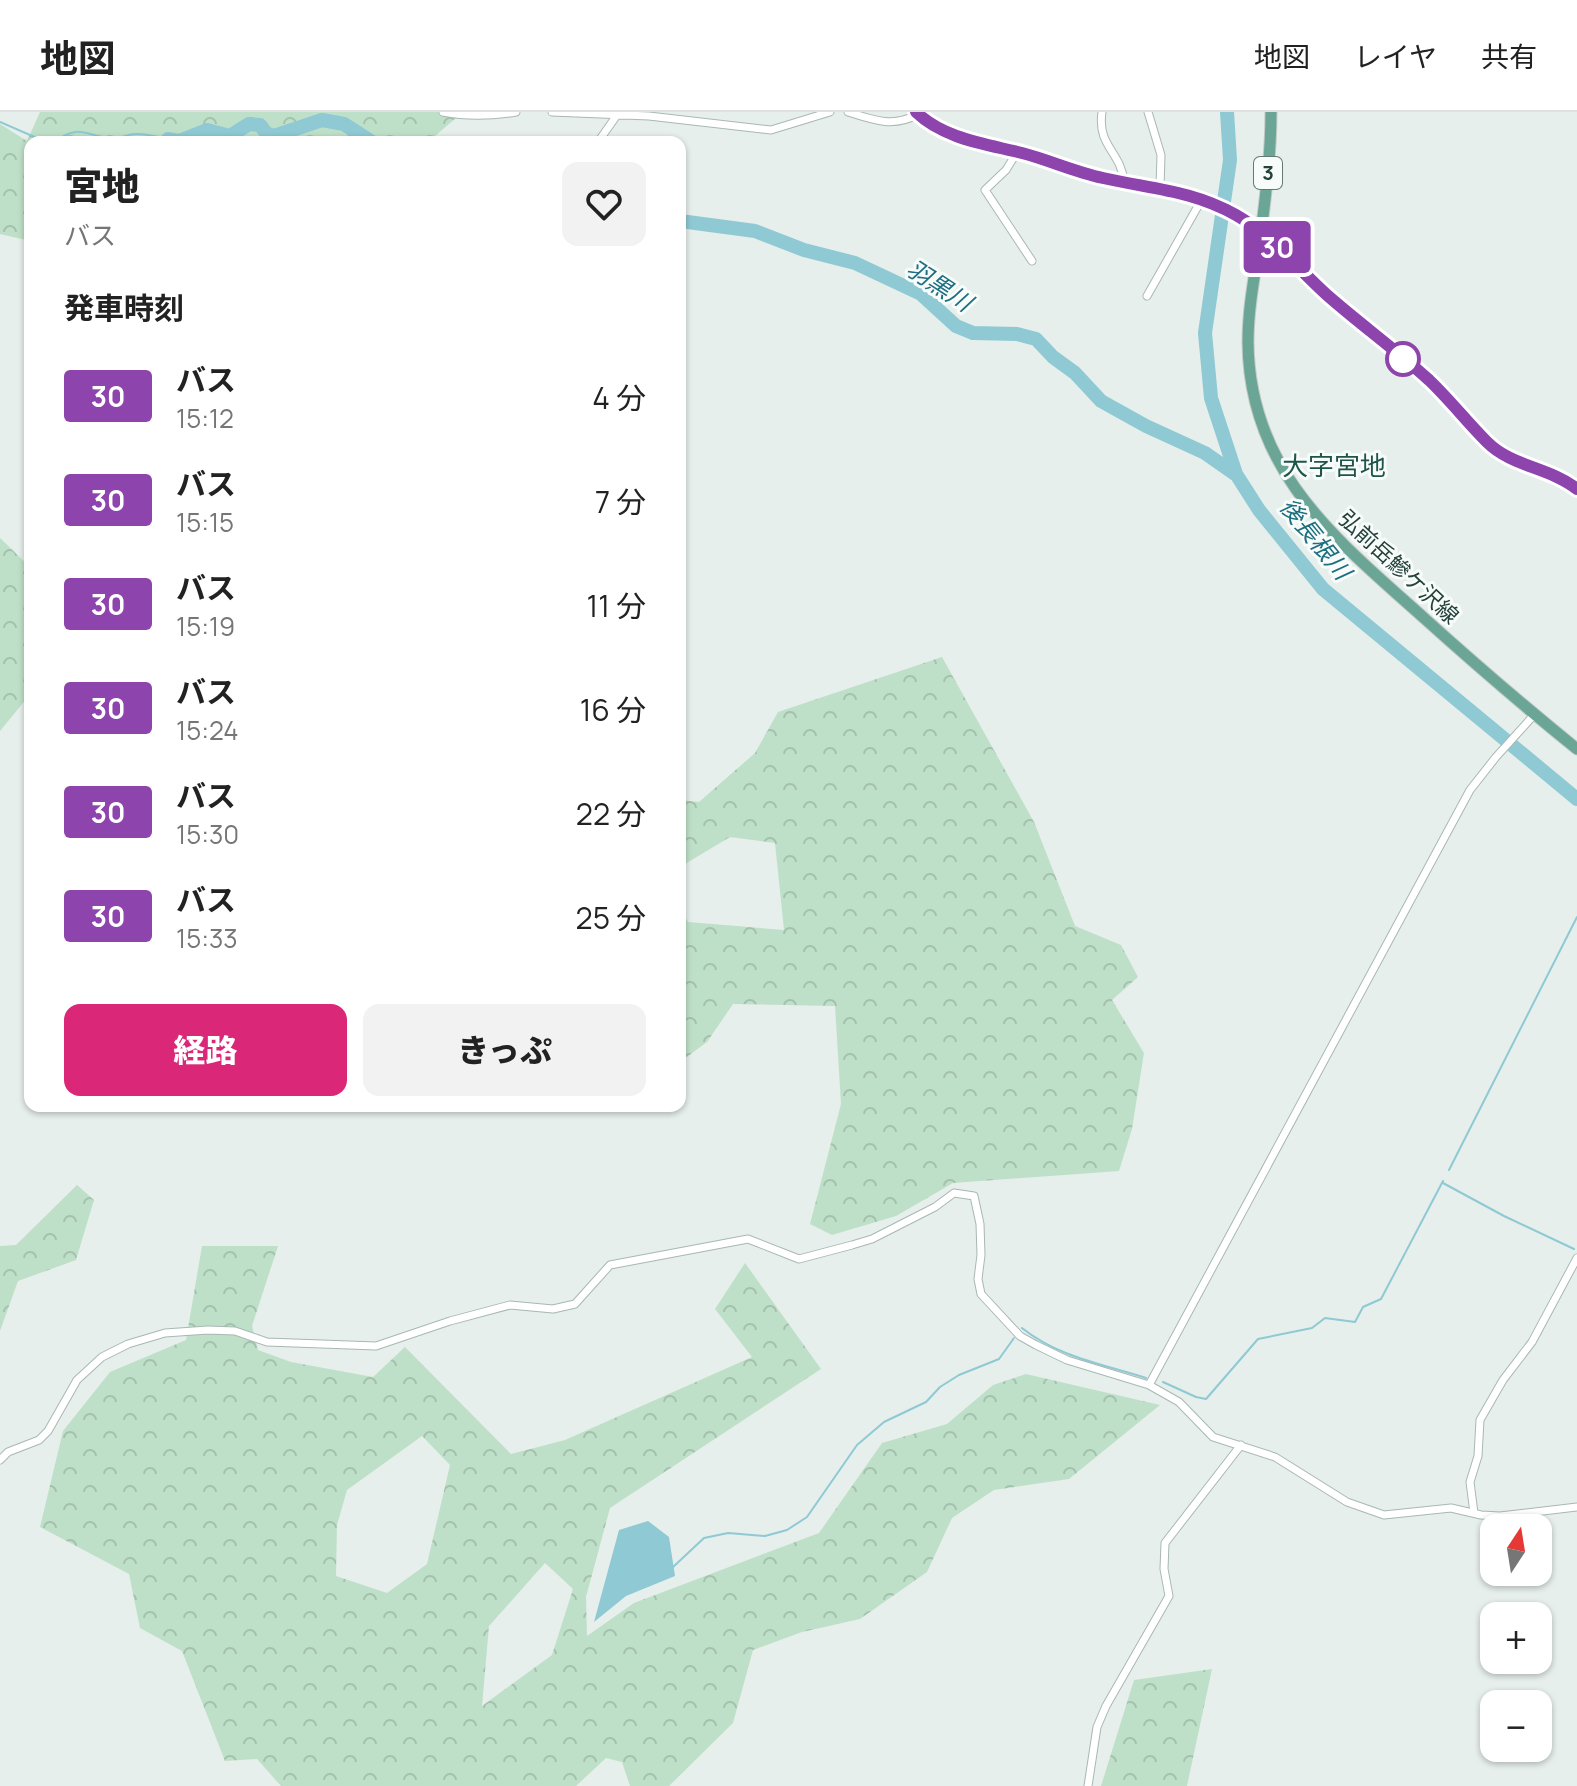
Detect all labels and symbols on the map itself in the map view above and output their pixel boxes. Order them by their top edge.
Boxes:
road number: 3 [1254,157,1282,189]
line badge: 30 [1241,221,1313,273]
water label: 羽黒川 [901,251,982,320]
unlabelled marker [1386,342,1420,376]
district label: 大字宮地 [1282,447,1386,483]
water label: 後長根川 [1273,490,1361,588]
street label: 弘前岳鰺ケ沢線 [1332,504,1466,630]
north arrow [1480,1514,1552,1586]

